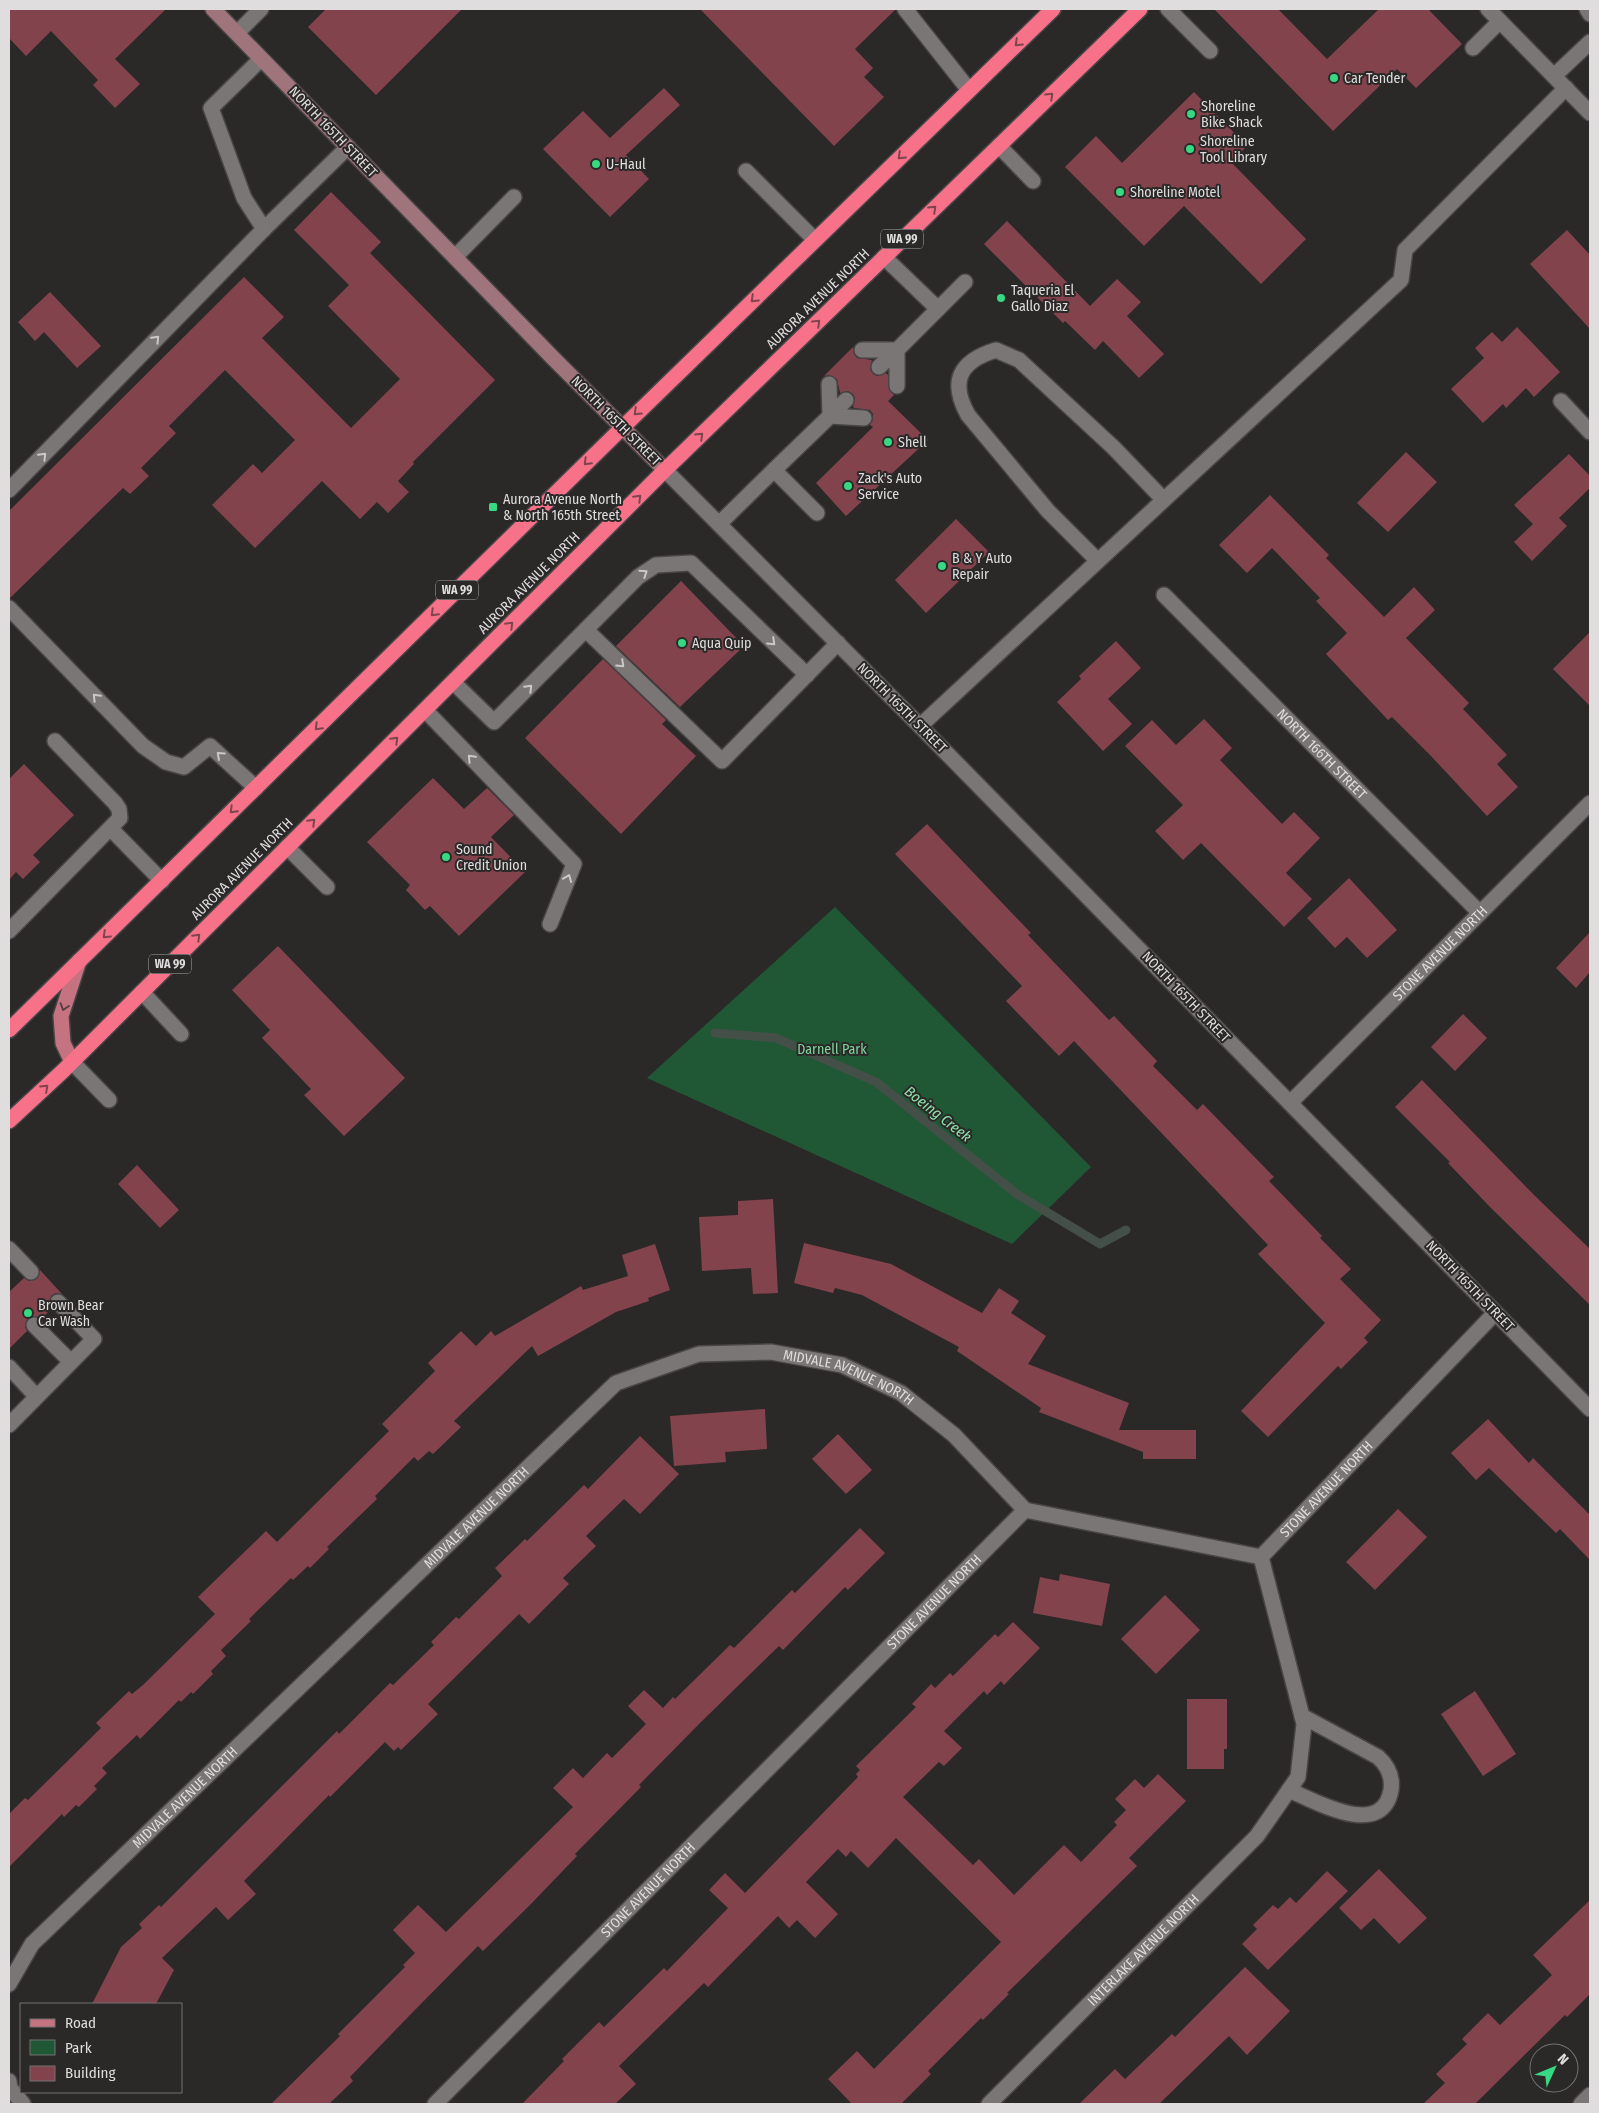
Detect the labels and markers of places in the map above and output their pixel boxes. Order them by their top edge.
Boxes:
place label: Car Tender [1344,70,1405,87]
marker: Car Tender [1328,72,1340,84]
place label: Shoreline Bike Shack [1201,98,1263,131]
marker: Shoreline Bike Shack [1185,108,1197,120]
place label: Shoreline Tool Library [1200,133,1268,166]
marker: Shoreline Tool Library [1184,143,1196,155]
place label: U-Haul [606,156,646,173]
marker: U-Haul [590,158,602,170]
place label: Shoreline Motel [1130,184,1221,201]
marker: Shoreline Motel [1114,186,1126,198]
place label: Taqueria El Gallo Diaz [1011,282,1074,315]
marker: Taqueria El Gallo Diaz [995,292,1007,304]
place label: Shell [898,434,927,451]
marker: Shell [882,436,894,448]
place label: Zack's Auto Service [858,470,922,503]
marker: Zack's Auto Service [842,480,854,492]
place label: Aurora Avenue North & North 165th Street [503,491,622,524]
marker: Aurora Avenue North & North 165th Street [487,501,499,513]
place label: B & Y Auto Repair [952,550,1012,583]
marker: B & Y Auto Repair [936,560,948,572]
place label: Aqua Quip [692,635,751,652]
marker: Aqua Quip [676,637,688,649]
place label: Sound Credit Union [456,841,527,874]
marker: Sound Credit Union [440,851,452,863]
place label: Brown Bear Car Wash [38,1297,104,1330]
marker: Brown Bear Car Wash [22,1307,34,1319]

